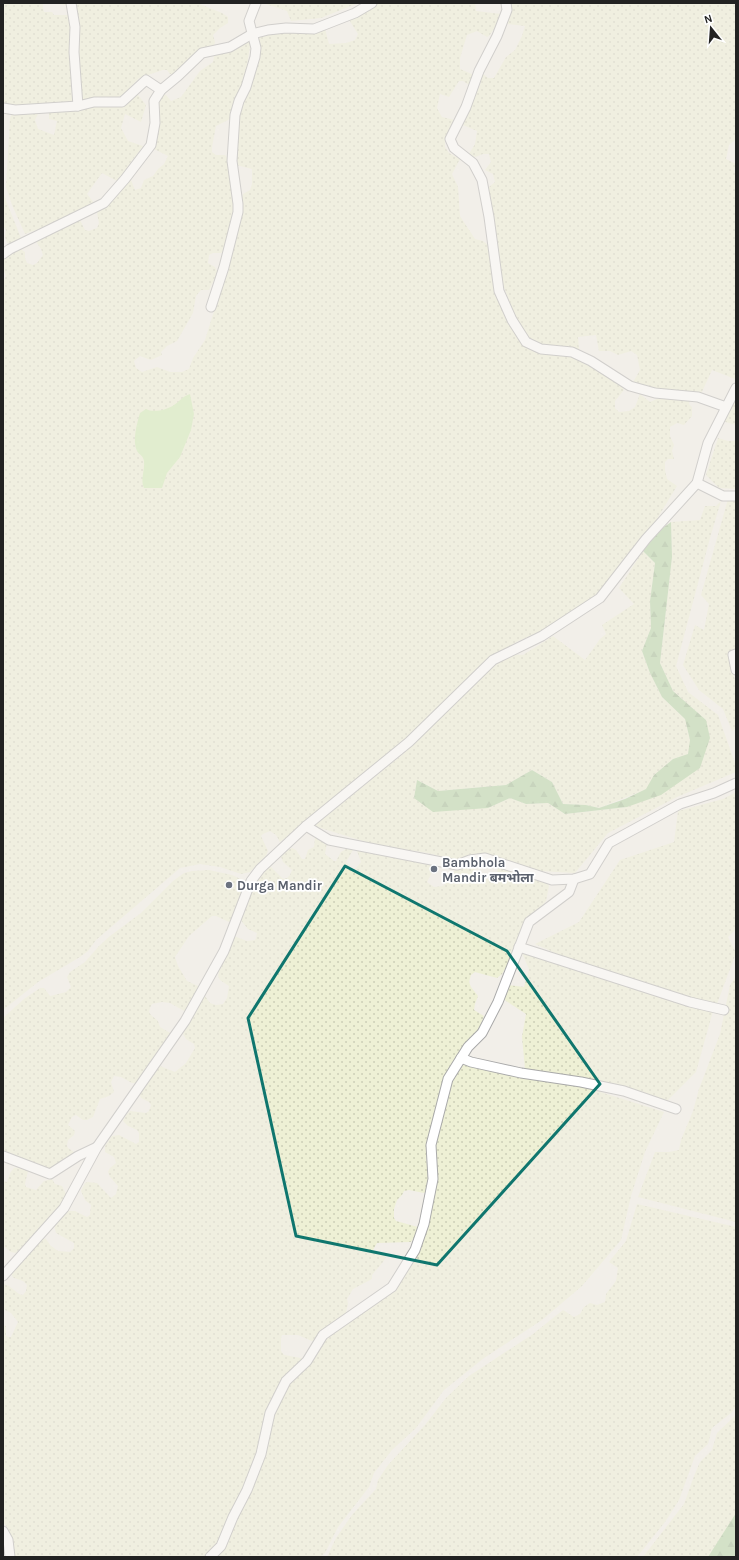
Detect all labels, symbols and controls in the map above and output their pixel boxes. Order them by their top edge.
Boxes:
north arrow [691,8,731,48]
text: N [703,12,714,26]
place label: Bambhola Mandir बमभोला [442,855,535,885]
marker: Bambhola Mandir बमभोला [429,864,439,874]
place label: Durga Mandir [237,878,323,893]
marker: Durga Mandir [224,880,234,890]

